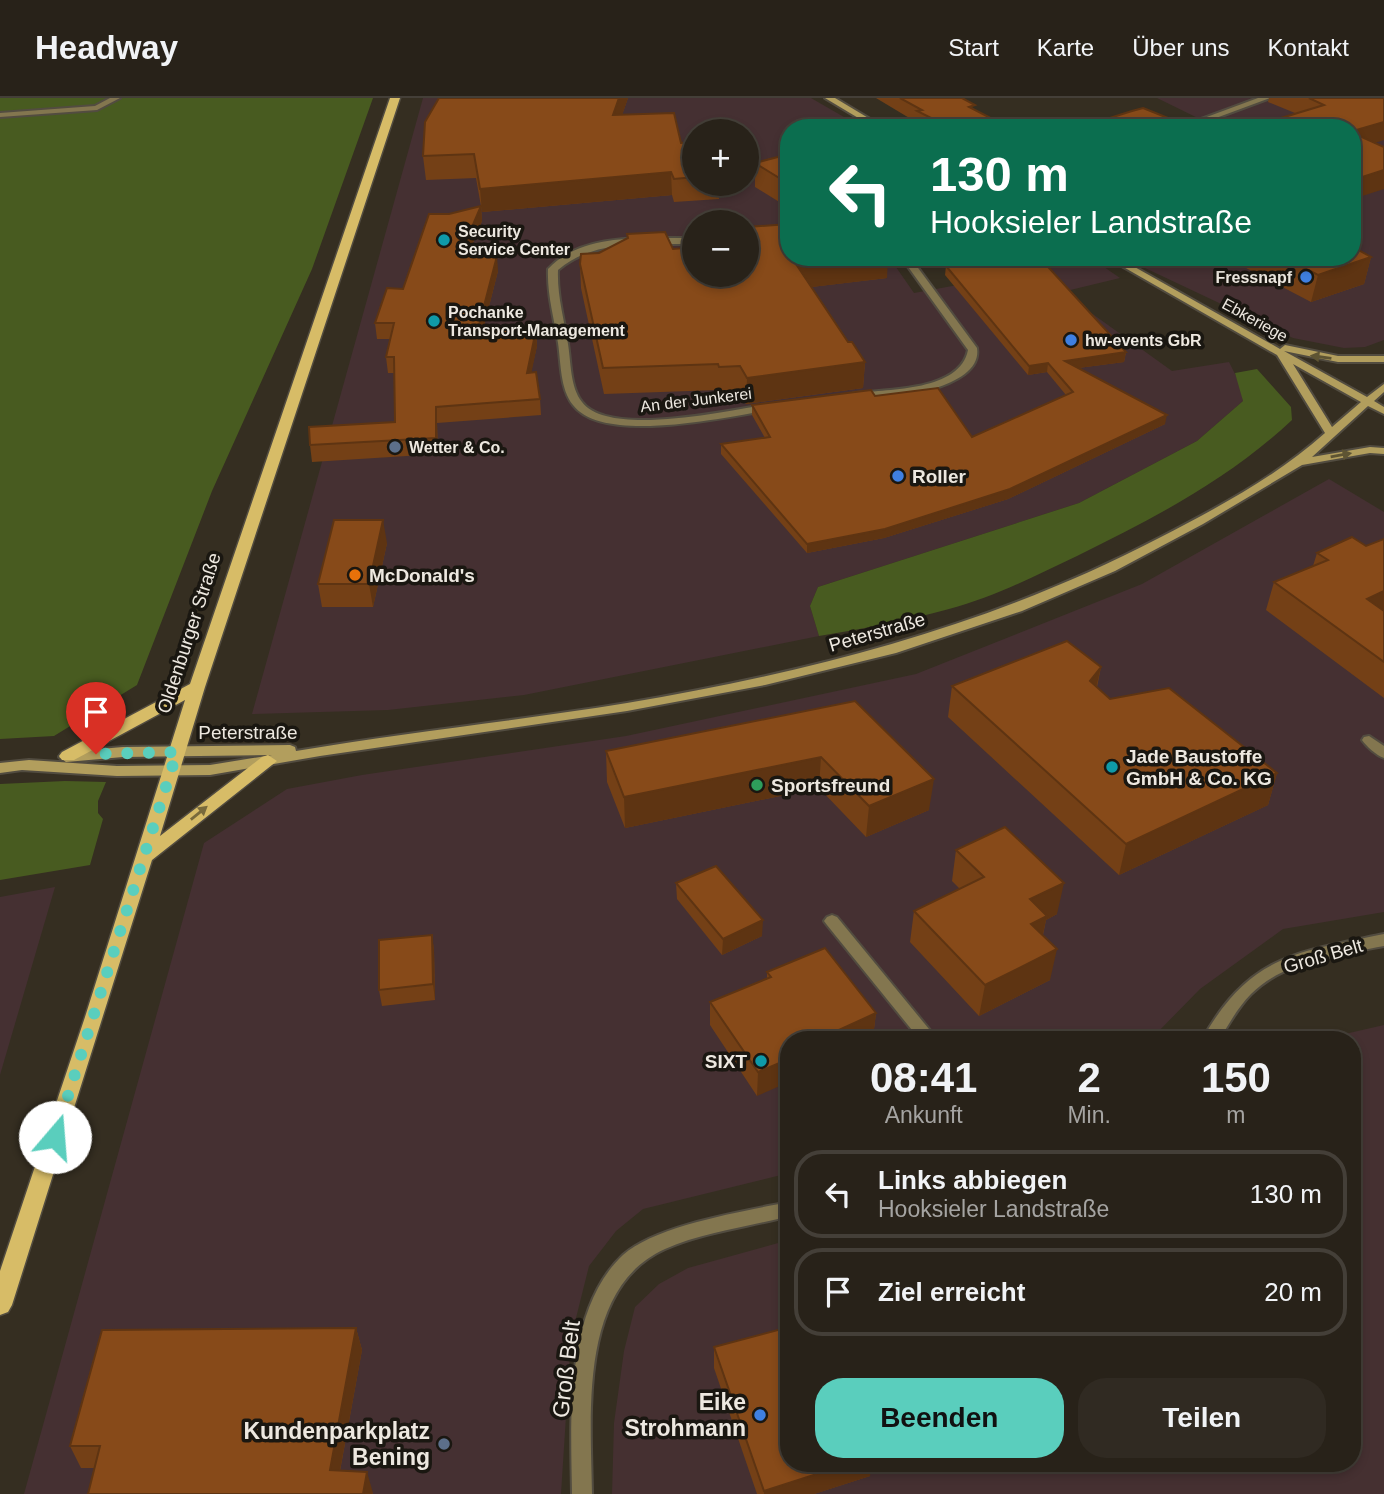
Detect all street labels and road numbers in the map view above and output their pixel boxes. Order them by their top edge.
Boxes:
street label: Ebkeriege [1219,295,1291,345]
street label: An der Junkerei [639,385,753,415]
street label: Oldenburger Straße [153,550,225,716]
street label: Peterstraße [826,608,928,656]
street label: Peterstraße [198,722,298,743]
street label: Groß Belt [1281,935,1366,977]
street label: Groß Belt [547,1318,585,1419]

